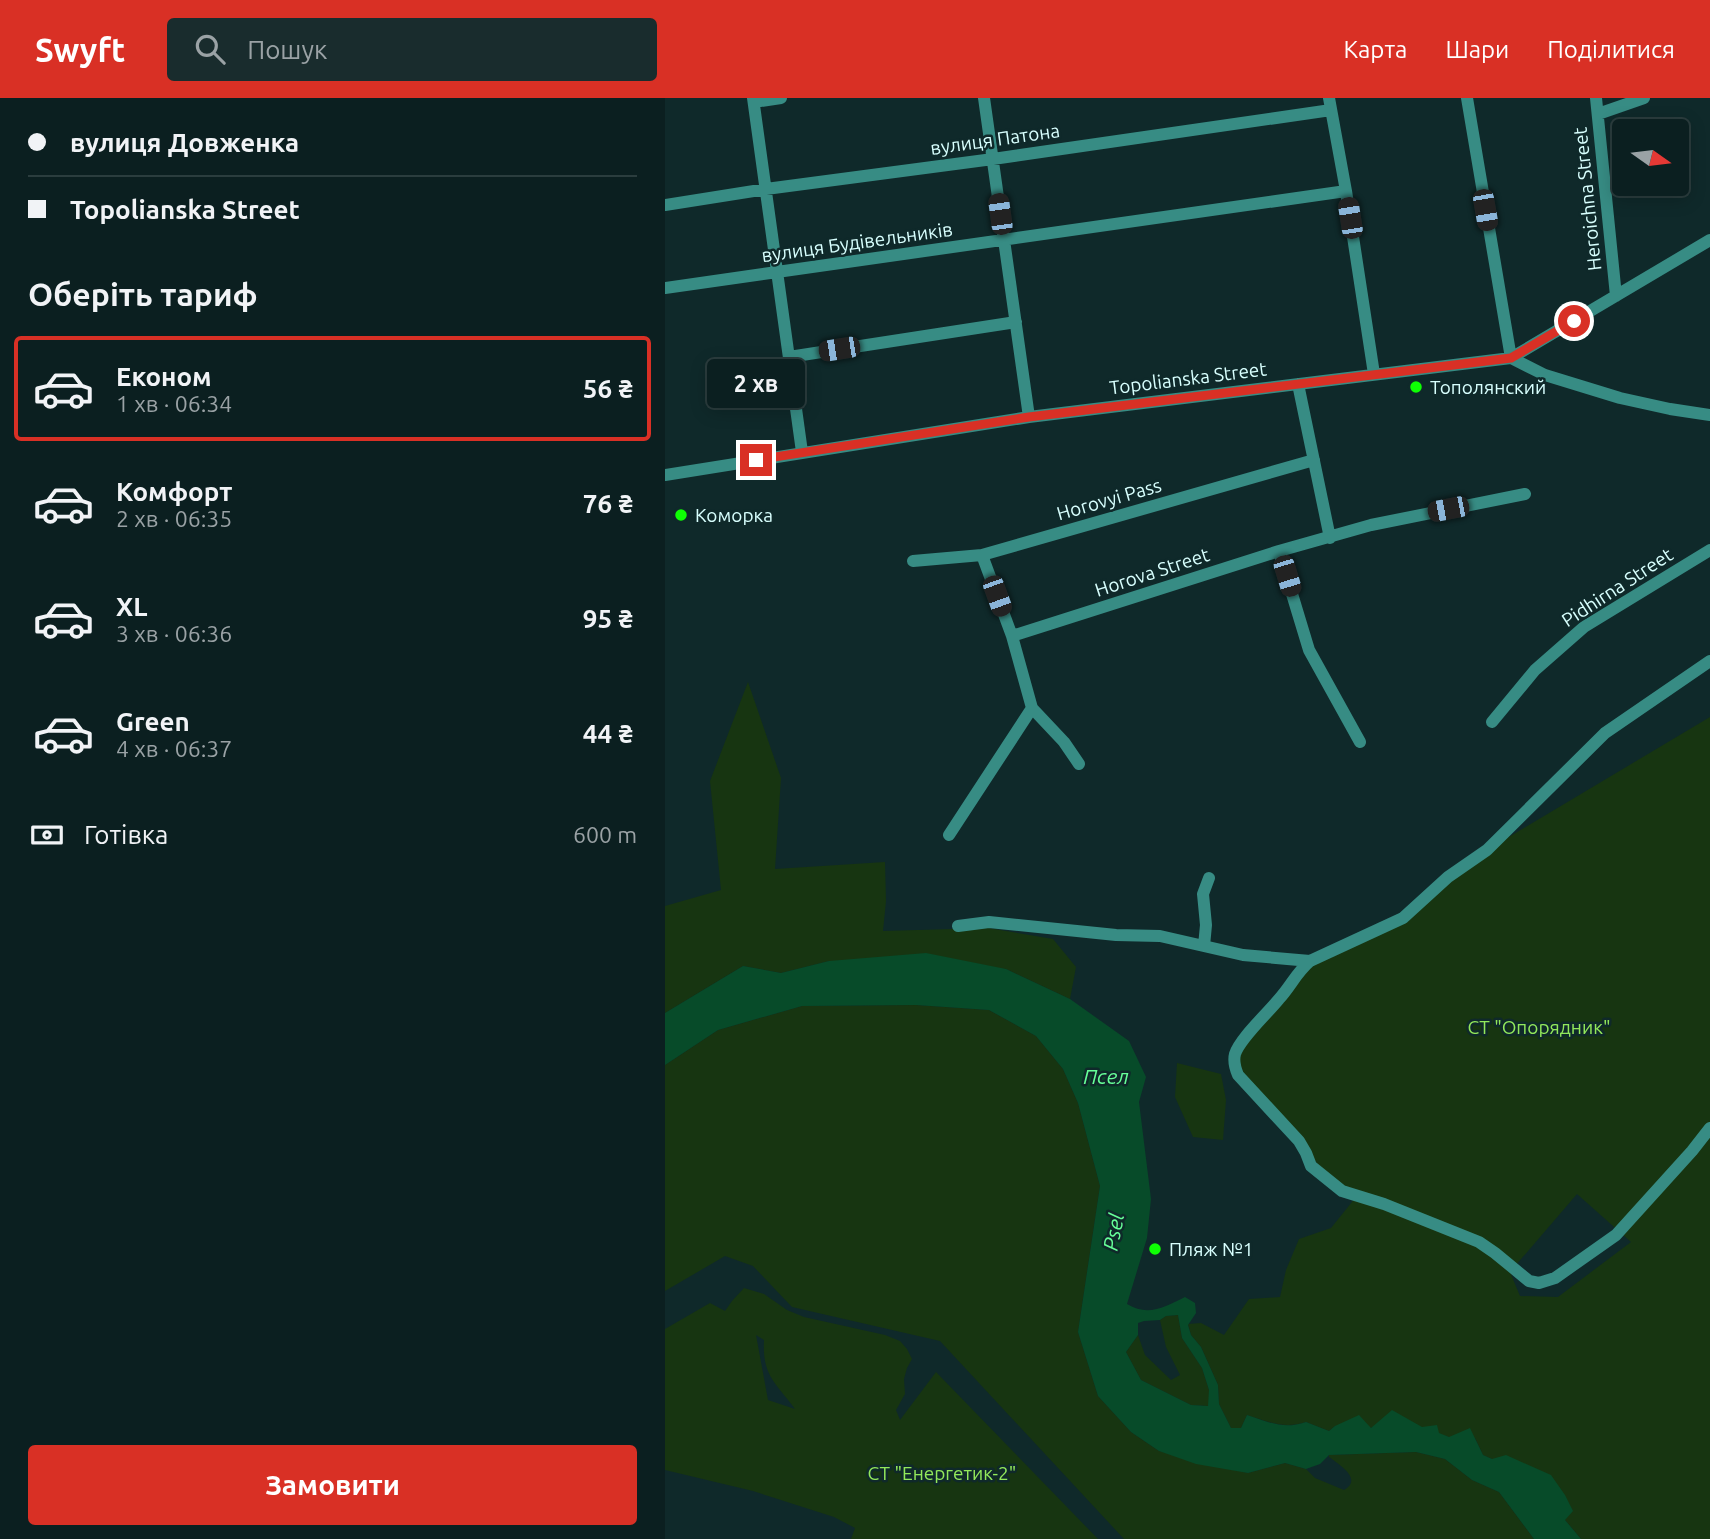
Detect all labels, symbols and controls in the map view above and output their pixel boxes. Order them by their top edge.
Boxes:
search box [167,18,657,81]
icon: search [191,30,229,68]
text: Swyft [35,31,125,68]
text: Пошук [247,35,327,64]
text: Карта [1343,36,1407,63]
text: Шари [1445,36,1509,63]
text: Поділитися [1547,36,1675,63]
street label: вулиця Патона [929,119,1061,159]
north arrow [1612,119,1689,196]
map controls [1612,119,1689,196]
street label: Heroichna Street [1568,126,1605,272]
text: вулиця Довженка [70,128,299,157]
car [1472,187,1499,233]
car [987,192,1014,236]
text: Topolianska Street [70,195,300,224]
car [1337,196,1364,240]
street label: вулиця Будівельників [760,218,954,266]
text: Оберіть тариф [28,276,258,312]
route start [1558,305,1590,337]
car [817,335,862,363]
icon: car [32,357,95,420]
street label: Topolianska Street [1108,357,1268,399]
callout: 2 хв [707,358,805,408]
text: Економ [116,362,212,391]
text: 2 хв [734,371,778,396]
text: 56 ₴ [583,374,633,403]
place label: Тополянский [1430,376,1546,398]
marker: Тополянский [1408,379,1424,395]
text: 1 хв · 06:34 [116,391,232,416]
route end [740,444,772,476]
icon: car [32,472,95,535]
street label: Horovyi Pass [1054,474,1164,524]
text: Комфорт [116,477,232,506]
text: 76 ₴ [583,489,633,518]
car [1426,495,1471,523]
place label: Коморка [695,504,773,526]
text: 2 хв · 06:35 [116,506,232,531]
marker: Коморка [673,507,689,523]
street label: Horova Street [1092,543,1213,601]
street label: Pidhirna Street [1557,543,1677,631]
car [1271,553,1304,599]
car [980,573,1015,619]
icon: car [32,587,95,650]
text: XL [116,592,147,621]
text: 95 ₴ [583,604,633,633]
text: 3 хв · 06:36 [116,621,232,646]
icon: car [32,702,95,765]
text: Green [116,707,190,736]
text: 44 ₴ [583,719,633,748]
text: 4 хв · 06:37 [116,736,232,761]
icon: cash [28,816,66,854]
text: Готівка [84,820,168,849]
text: 600 m [573,822,637,847]
park label: СТ "Опорядник" [1467,1016,1611,1038]
water label: Псел [1083,1064,1129,1088]
water label: Psel [1098,1211,1128,1253]
place label: Пляж №1 [1169,1238,1254,1260]
marker: Пляж №1 [1147,1241,1163,1257]
button: Замовити [28,1445,637,1525]
park label: СТ "Енергетик-2" [868,1462,1016,1484]

